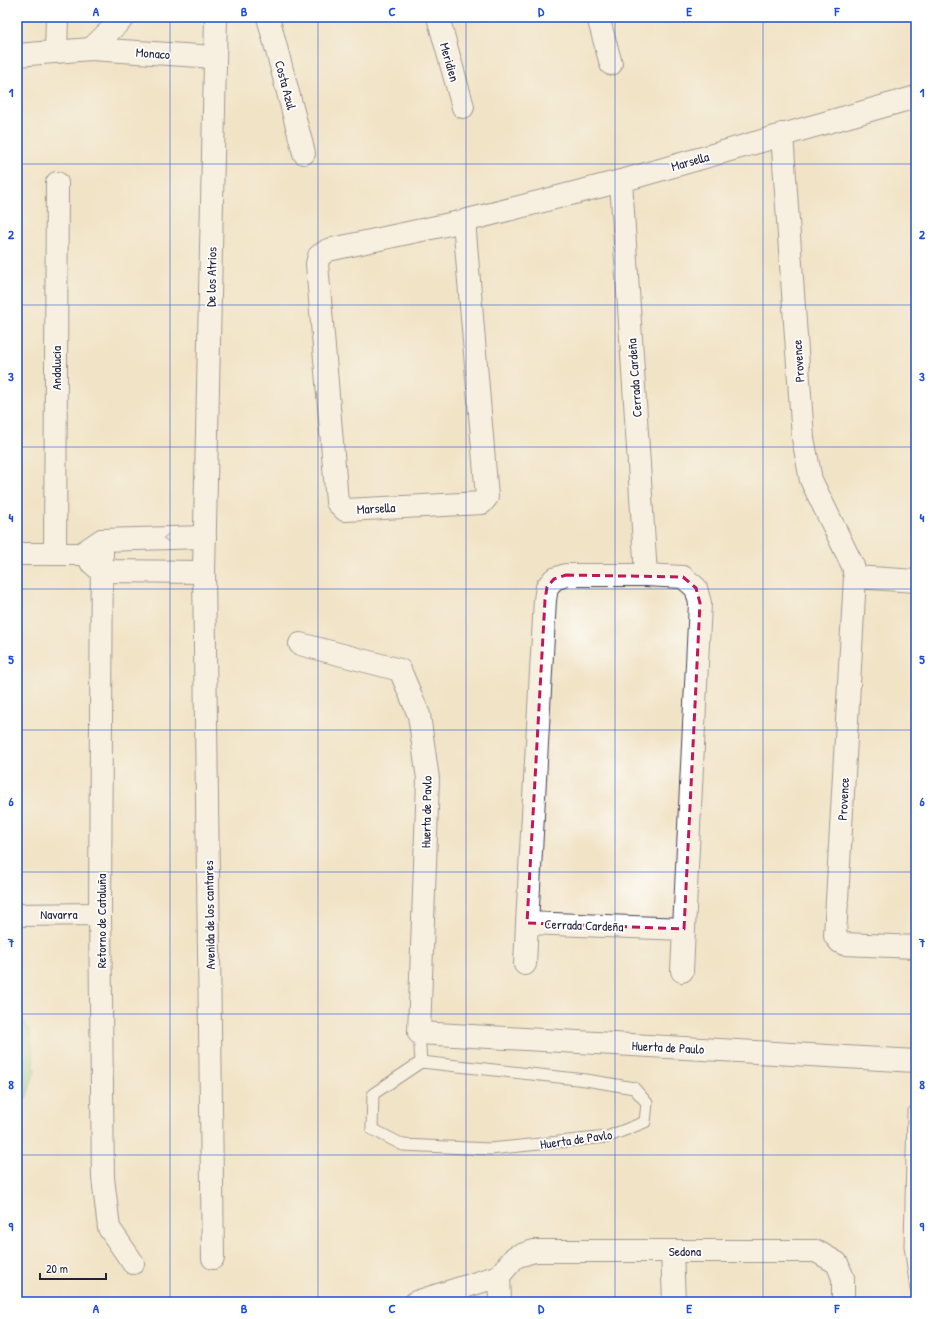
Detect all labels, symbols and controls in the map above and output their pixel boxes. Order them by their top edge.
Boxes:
text: A [93,2,100,20]
text: B [241,2,248,20]
text: C [388,2,396,20]
text: D [538,2,545,20]
text: E [686,2,692,20]
text: F [834,2,841,20]
street label: Meridien [436,40,464,84]
street label: Monaco [135,43,171,63]
street label: Costa Azul [271,58,301,112]
text: 1 [9,83,14,101]
text: 1 [920,83,925,101]
street label: Marsella [669,147,711,175]
text: 2 [8,225,15,243]
text: 2 [919,225,926,243]
street label: De los Atrios [201,247,221,307]
street label: Cerrada Cardeña [622,338,646,418]
street label: Provence [788,339,808,383]
street label: Andalucía [47,346,65,390]
text: 3 [8,367,14,385]
text: 3 [919,367,925,385]
street label: Marsella [356,498,396,518]
text: 4 [9,508,14,526]
text: 4 [920,508,925,526]
one-way arrow [163,534,169,542]
text: 5 [8,650,14,668]
text: 5 [919,650,925,668]
street label: Huerta de Pavlo [416,776,436,848]
street label: Provence [833,777,853,821]
text: 6 [8,792,14,810]
text: 6 [919,792,925,810]
street label: Avenida de los cantares [199,860,219,970]
street label: Retorno de Cataluña [92,874,110,968]
street label: Navarra [40,905,78,923]
street label: Cerrada Cardeña [544,915,624,935]
text: 7 [7,933,15,951]
text: 7 [918,933,926,951]
street label: Huerta de Paulo [631,1036,705,1058]
text: 8 [8,1075,14,1093]
text: 8 [919,1075,925,1093]
street label: Huerta de Pavlo [539,1125,613,1153]
text: 9 [9,1217,14,1235]
text: 9 [920,1217,925,1235]
street label: Sedona [669,1242,701,1260]
scale bar [40,1255,106,1281]
text: 20 m [46,1260,68,1277]
text: A [93,1299,100,1317]
text: B [241,1299,248,1317]
text: C [388,1299,396,1317]
text: D [538,1299,545,1317]
text: E [686,1299,692,1317]
text: F [834,1299,841,1317]

